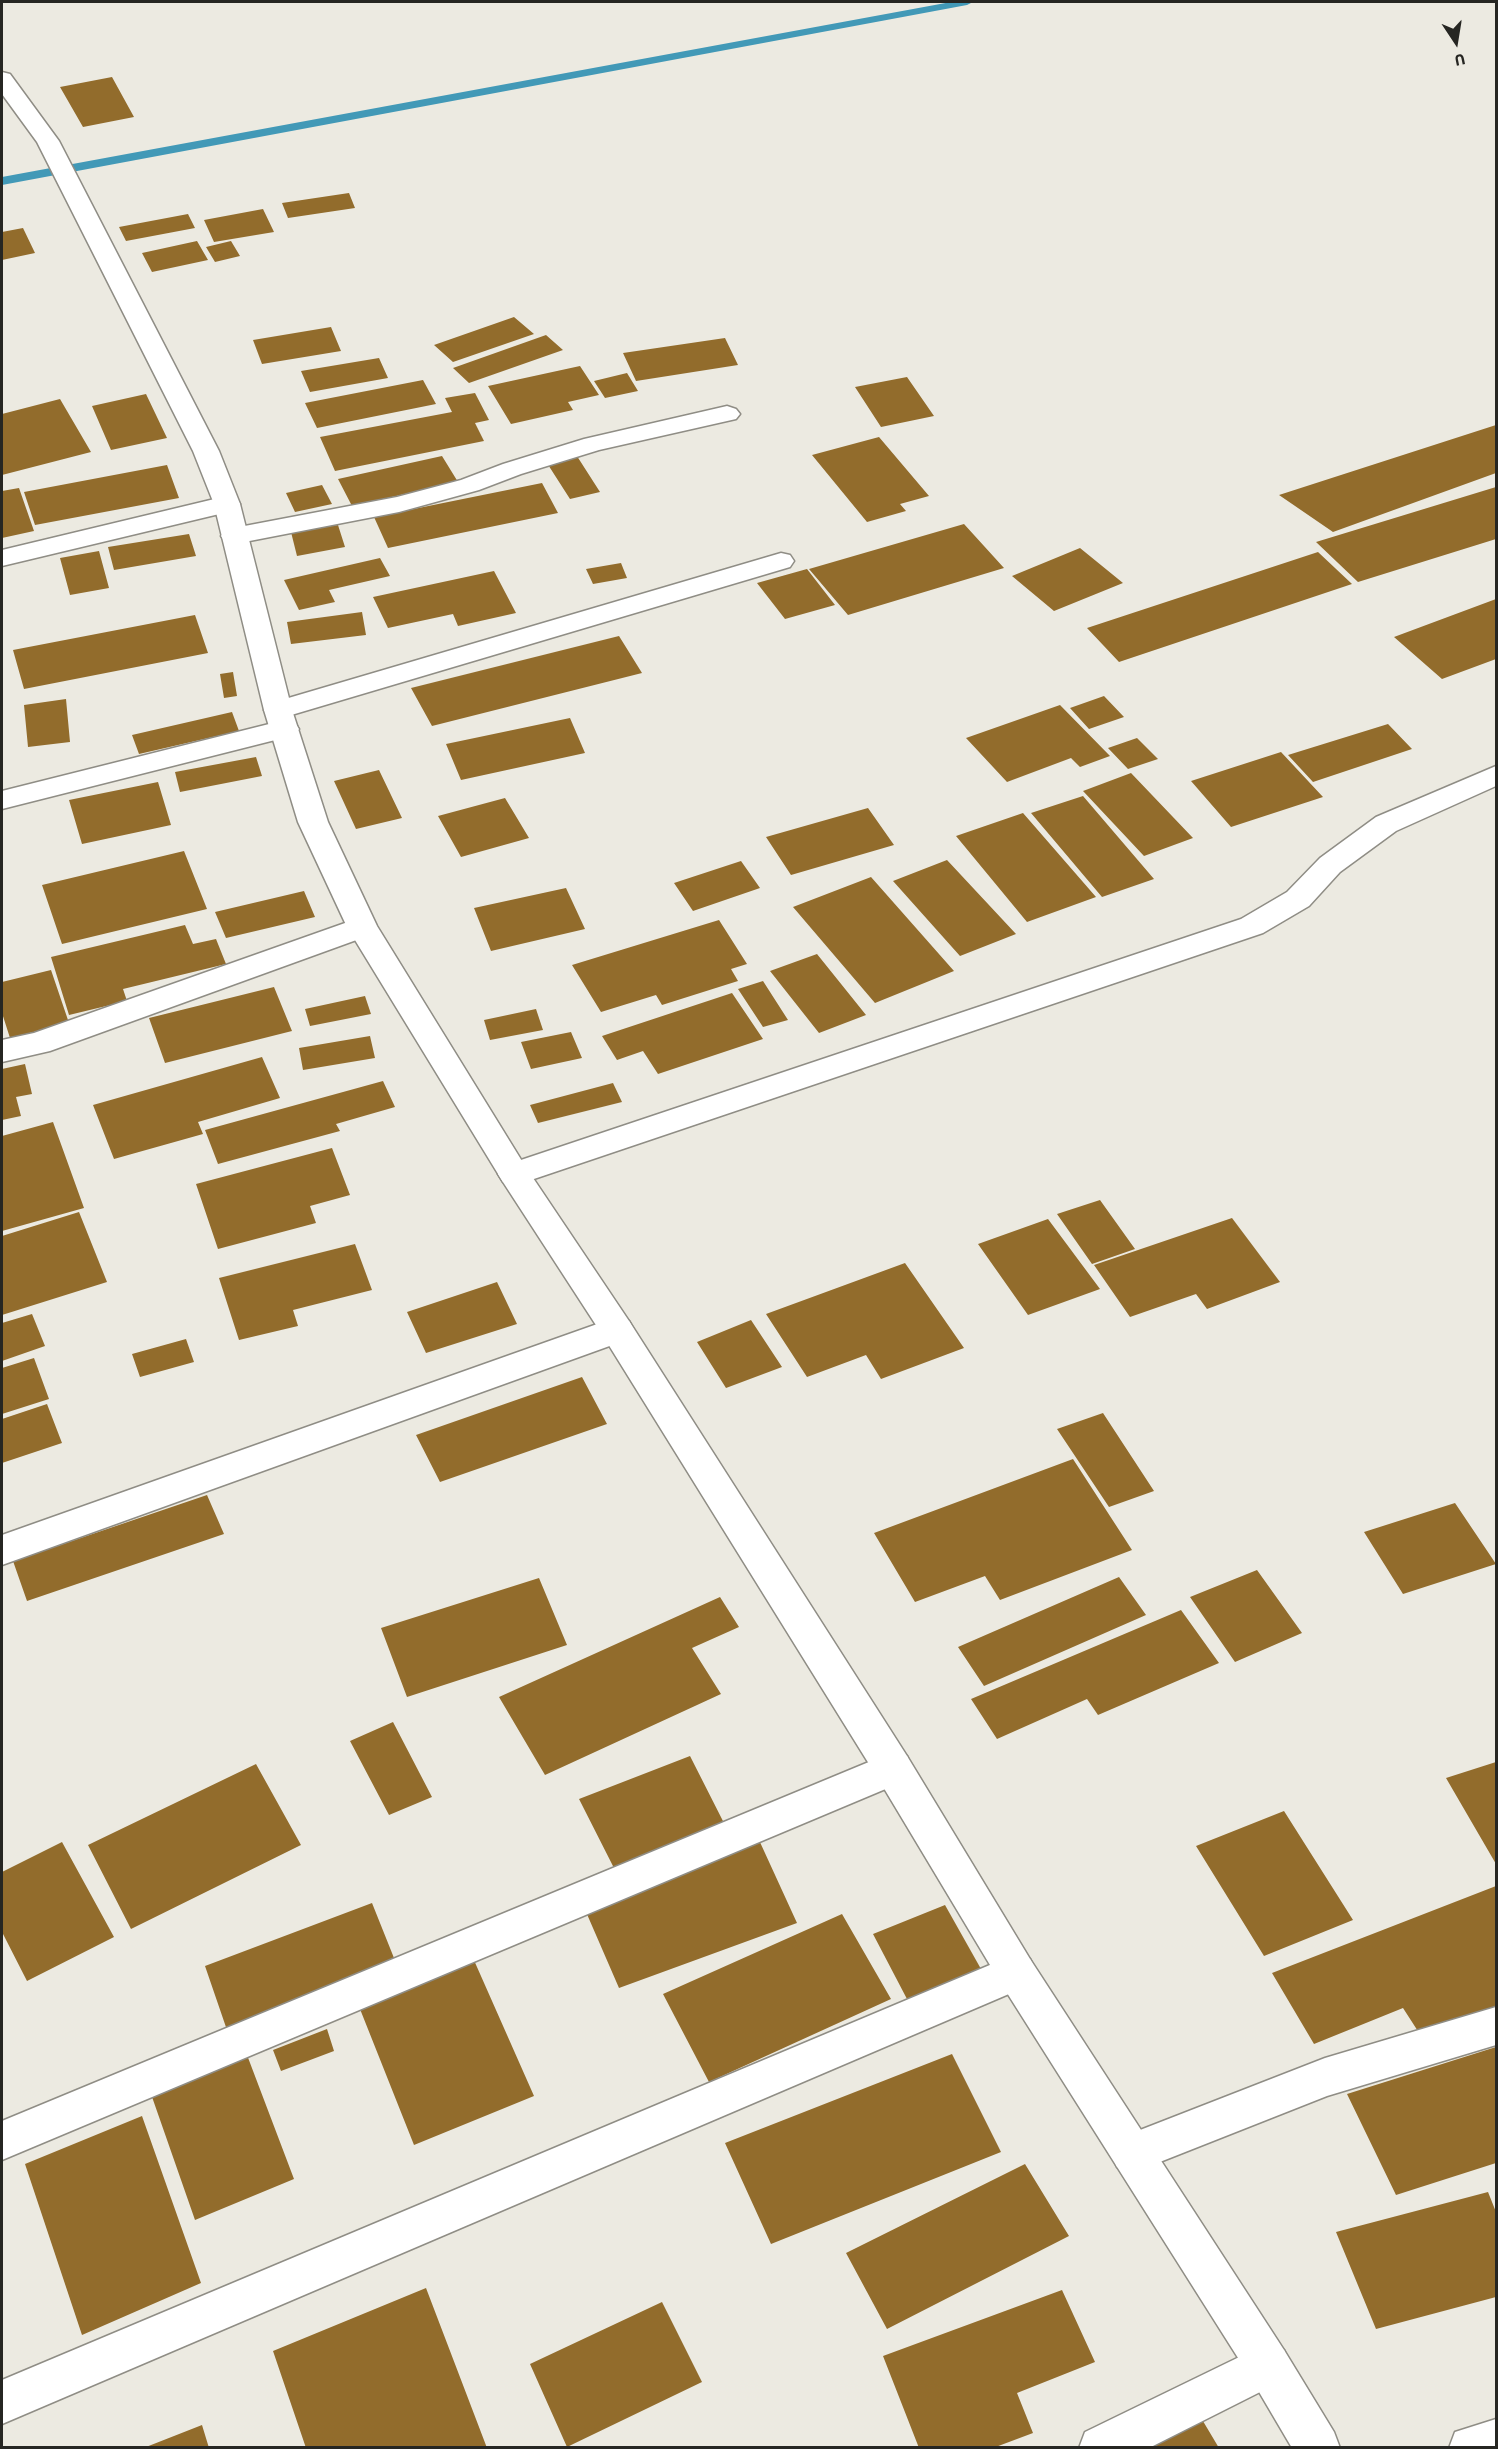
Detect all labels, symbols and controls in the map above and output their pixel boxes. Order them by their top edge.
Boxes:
north arrow [1426,12,1486,72]
text: U [1452,48,1467,71]

